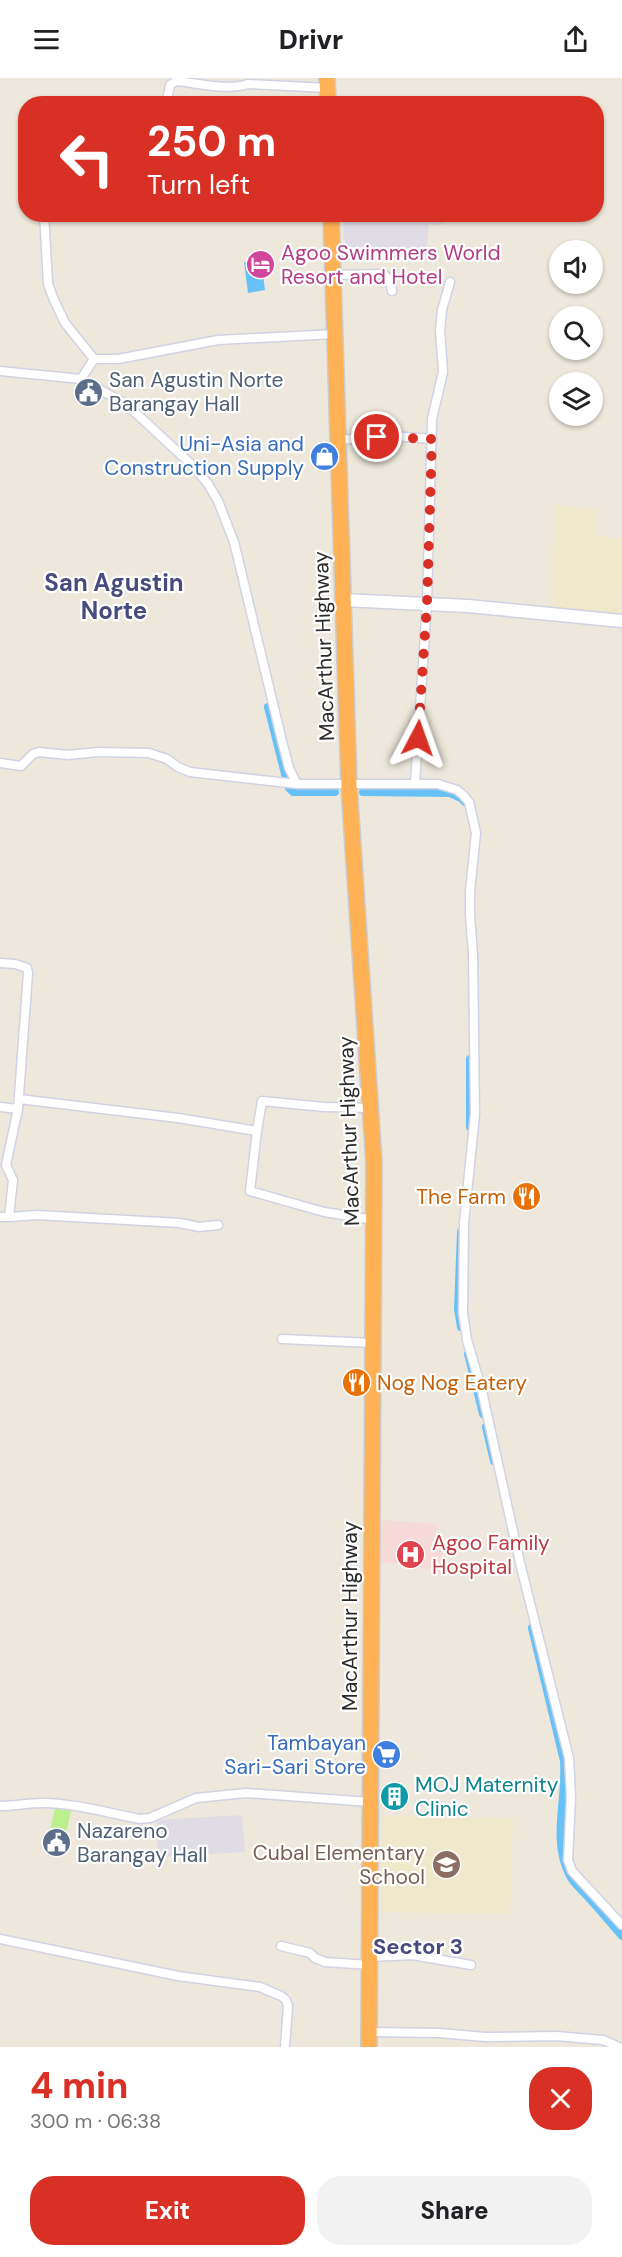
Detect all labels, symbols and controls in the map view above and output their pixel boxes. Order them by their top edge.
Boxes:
text: Drivr [279,22,343,57]
icon: menu [30,23,63,56]
icon: share [559,23,592,56]
text: 250 m [147,114,276,169]
icon: left [48,120,126,198]
text: Turn left [147,167,250,202]
place label: Agoo Swimmers World Resort and Hotel [281,239,501,291]
map controls [549,240,603,426]
button: sound [549,240,603,294]
hotel icon: Agoo Swimmers World Resort and Hotel [244,249,276,281]
button: search [549,306,603,360]
place label: San Agustin Norte Barangay Hall [109,366,284,418]
button: layers [549,372,603,426]
public building icon: San Agustin Norte Barangay Hall [72,376,104,408]
pin [351,411,402,462]
icon: arrive [360,420,393,453]
place label: Uni-Asia and Construction Supply [104,430,304,482]
shop icon: Uni-Asia and Construction Supply [309,440,341,472]
street label: MacArthur Highway [307,550,341,741]
district label: San Agustin Norte [44,567,184,626]
position arrow [386,706,450,770]
street label: MacArthur Highway [332,1035,366,1226]
restaurant icon: The Farm [511,1181,543,1213]
place label: The Farm [416,1183,506,1211]
restaurant icon: Nog Nog Eatery [340,1367,372,1399]
place label: Nog Nog Eatery [377,1369,527,1397]
street label: MacArthur Highway [336,1521,364,1711]
place label: Agoo Family Hospital [432,1529,550,1581]
hospital icon: Agoo Family Hospital [395,1539,427,1571]
place label: Tambayan Sari-Sari Store [224,1729,366,1781]
supermarket icon: Tambayan Sari-Sari Store [371,1739,403,1771]
place label: MOJ Maternity Clinic [415,1771,559,1823]
building icon: MOJ Maternity Clinic [378,1781,410,1813]
place label: Nazareno Barangay Hall [77,1817,208,1869]
public building icon: Nazareno Barangay Hall [40,1827,72,1859]
place label: Cubal Elementary School [253,1839,425,1891]
school or university icon: Cubal Elementary School [430,1849,462,1881]
district label: Sector 3 [373,1932,463,1961]
text: 4 min [30,2062,128,2109]
button: close [529,2067,592,2130]
text: 300 m · 06:38 [30,2108,161,2134]
button: Exit [30,2176,305,2245]
button: Share [317,2176,592,2245]

